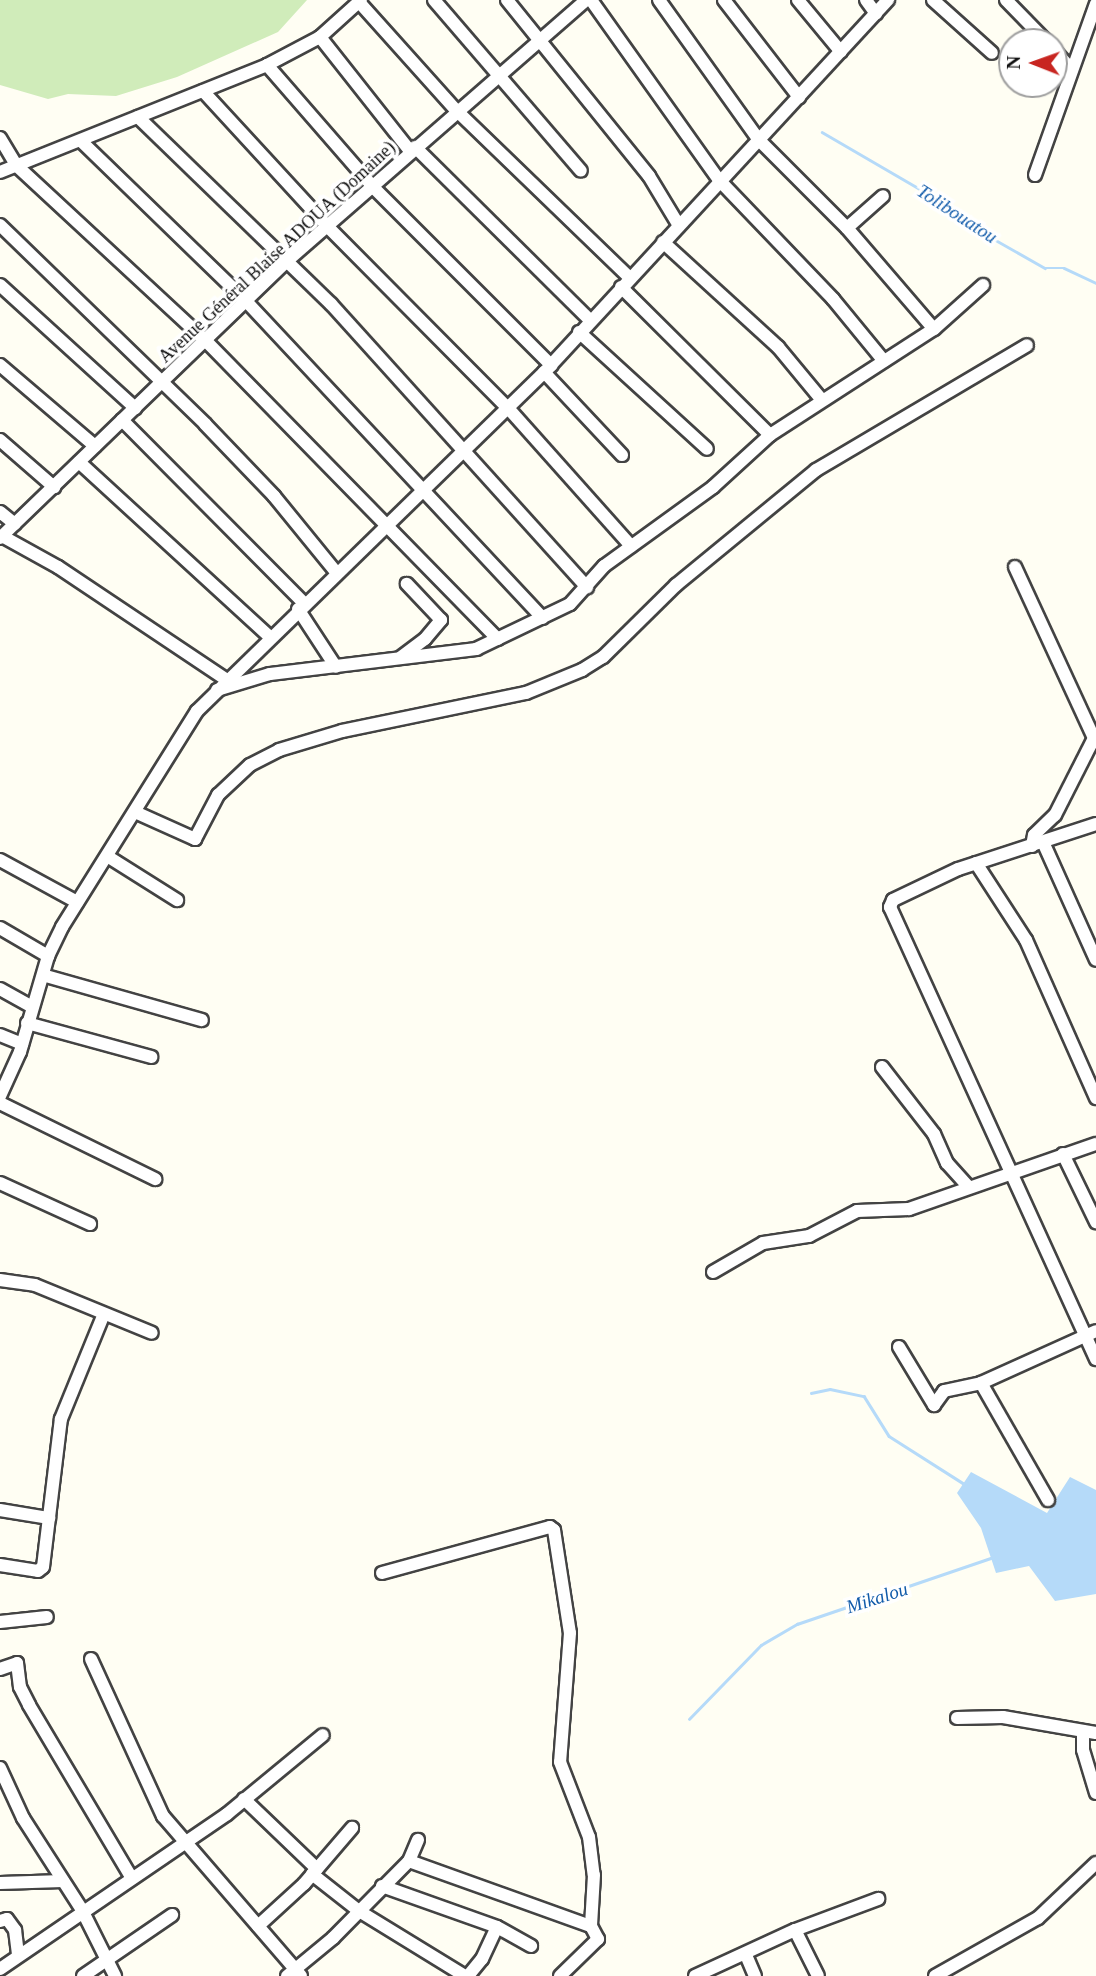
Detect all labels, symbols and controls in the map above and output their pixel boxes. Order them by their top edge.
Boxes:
north arrow [998,28,1068,98]
text: N [1003,56,1024,70]
street label: Avenue Général Blaise ADOUA (Domaine) [154,136,400,368]
water label: Tolibouatou [913,180,1001,248]
water label: Mikalou [843,1577,911,1619]

